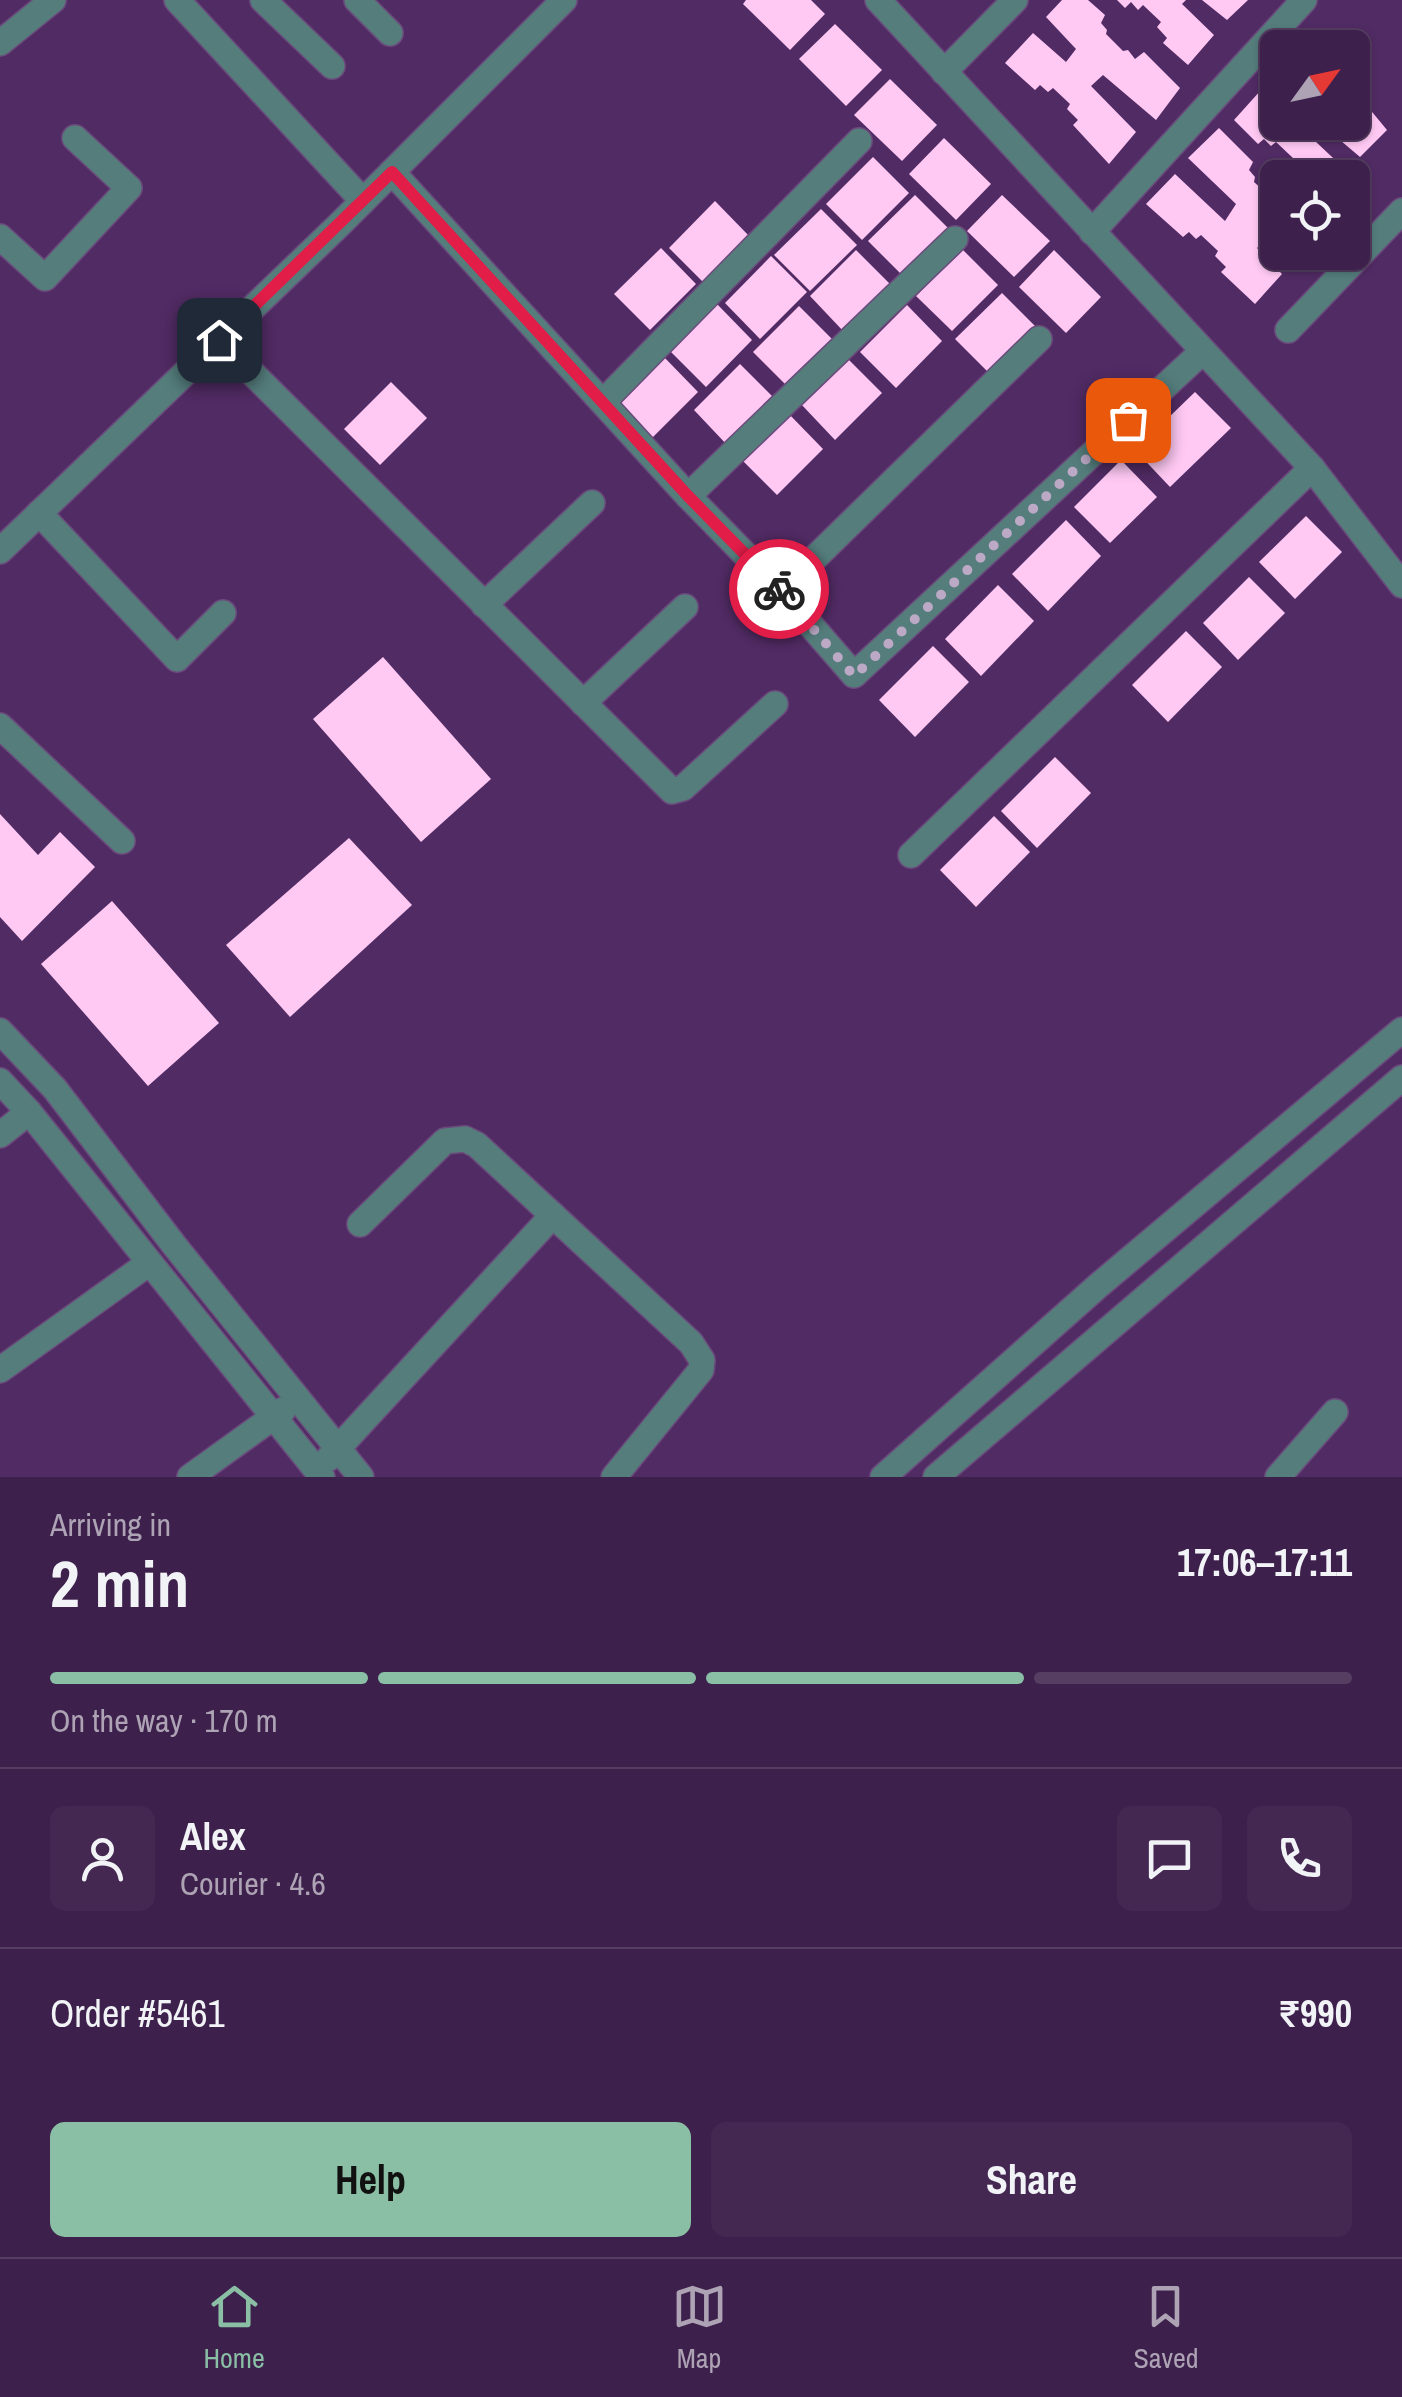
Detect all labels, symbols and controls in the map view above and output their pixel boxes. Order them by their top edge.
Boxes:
north arrow [1260,30,1370,140]
map controls [1260,30,1370,270]
button: locate [1260,160,1370,270]
pin [177,298,262,383]
icon: home [192,313,247,368]
pin [1086,378,1171,463]
icon: bag [1101,393,1156,448]
courier [729,539,829,639]
icon: bike [752,562,807,617]
text: Arriving in [50,1503,171,1546]
text: 17:06–17:11 [1177,1537,1352,1588]
text: 2 min [50,1540,189,1627]
text: On the way · 170 m [50,1699,278,1742]
button: person [50,1806,155,1911]
button: chat [1117,1806,1222,1911]
button: phone [1247,1806,1352,1911]
text: Alex [180,1811,246,1862]
text: Courier · 4.6 [180,1862,326,1905]
text: Order #5461 [50,1988,225,2039]
text: ₹990 [1278,1988,1352,2039]
button: Help [50,2122,691,2237]
button: Share [711,2122,1352,2237]
tab: Home [203,2279,265,2377]
tab: Map [672,2279,727,2377]
tab: Saved [1133,2279,1199,2377]

